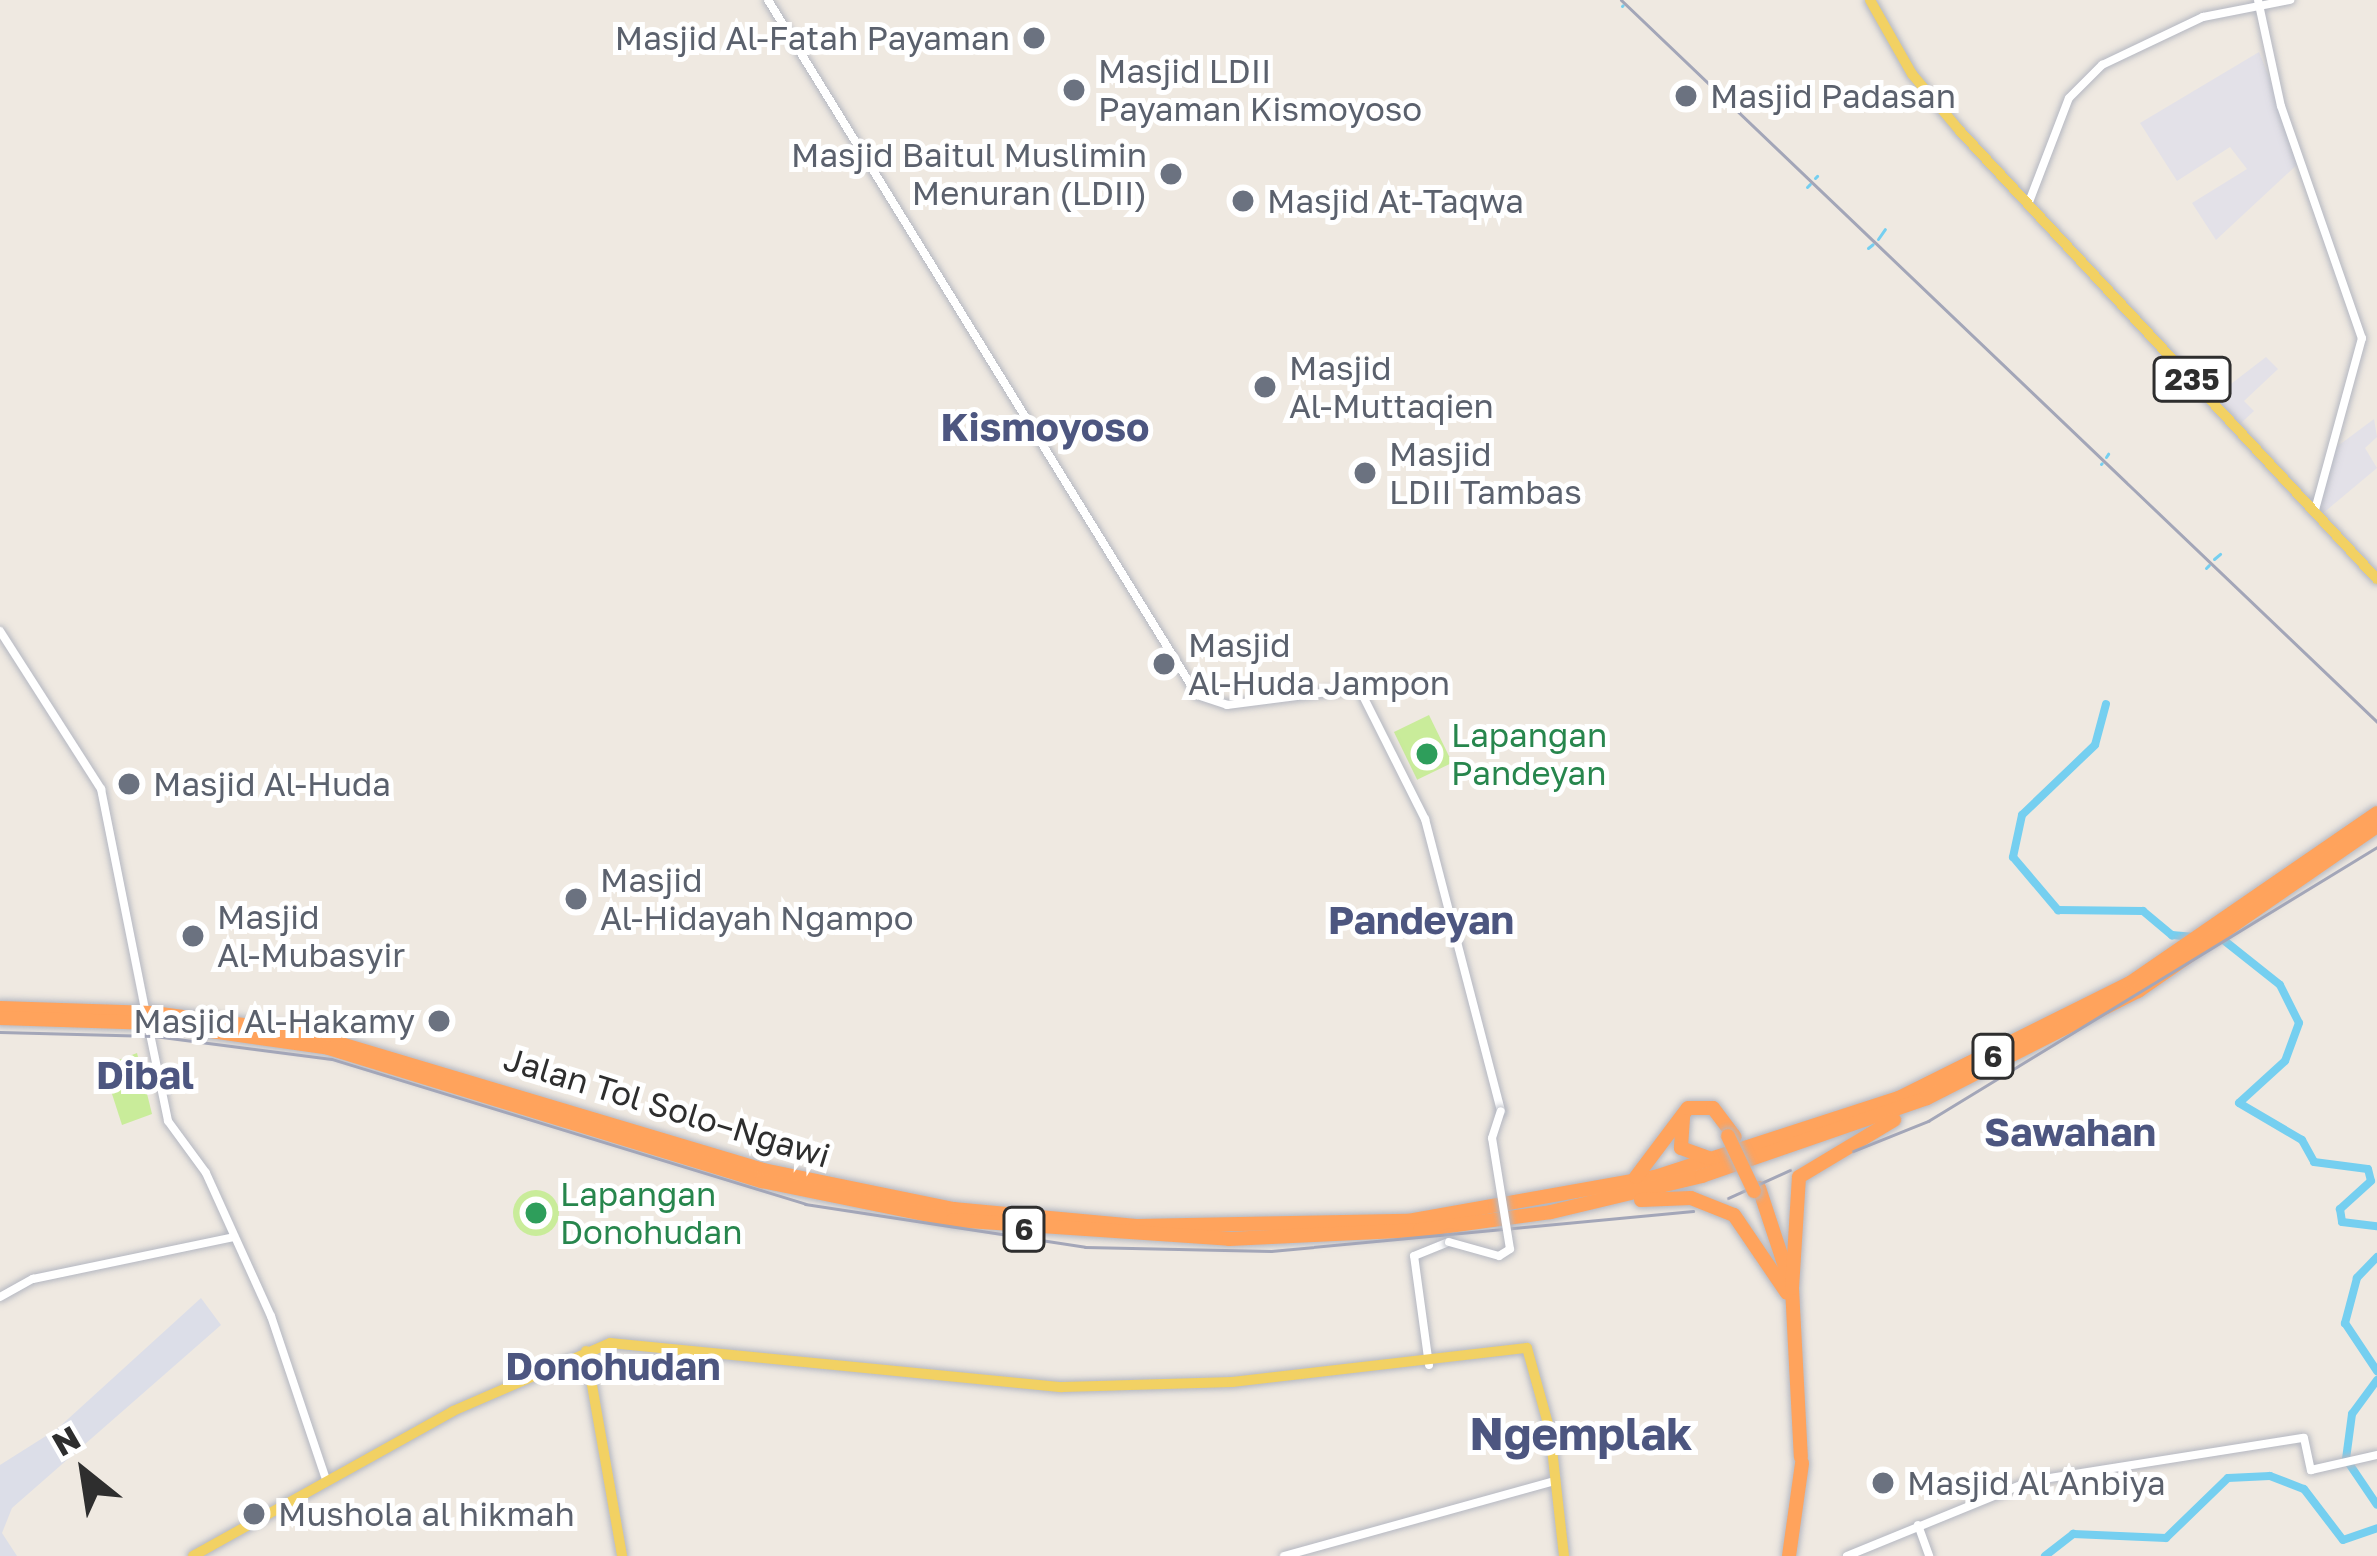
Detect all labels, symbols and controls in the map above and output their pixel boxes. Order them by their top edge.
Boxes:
place label: Masjid Al-Fatah Payaman [615,18,1010,58]
marker: Masjid Al-Fatah Payaman [1021,25,1047,51]
place label: Masjid LDII Payaman Kismoyoso [1098,51,1422,129]
place label: Masjid Padasan [1710,76,1956,116]
marker: Masjid LDII Payaman Kismoyoso [1061,77,1087,103]
marker: Masjid Padasan [1673,83,1699,109]
place label: Masjid Baitul Muslimin Menuran (LDII) [791,135,1147,213]
marker: Masjid Baitul Muslimin Menuran (LDII) [1158,161,1184,187]
place label: Masjid At-Taqwa [1267,181,1524,221]
marker: Masjid At-Taqwa [1230,188,1256,214]
place label: Masjid Al-Muttaqien [1289,348,1494,426]
road number: 235 [2150,355,2234,403]
marker: Masjid Al-Muttaqien [1252,374,1278,400]
district label: Kismoyoso [941,404,1149,450]
place label: Masjid LDII Tambas [1389,434,1582,512]
marker: Masjid LDII Tambas [1352,460,1378,486]
place label: Masjid Al-Huda Jampon [1188,625,1450,703]
marker: Masjid Al-Huda Jampon [1151,651,1177,677]
place label: Lapangan Pandeyan [1451,715,1607,793]
marker: Lapangan Pandeyan [1414,741,1440,767]
place label: Masjid Al-Huda [153,764,391,804]
marker: Masjid Al-Huda [116,771,142,797]
place label: Masjid Al-Hidayah Ngampo [600,860,913,938]
marker: Masjid Al-Hidayah Ngampo [563,886,589,912]
place label: Masjid Al-Mubasyir [217,897,405,975]
district label: Pandeyan [1328,897,1514,943]
marker: Masjid Al-Mubasyir [180,923,206,949]
place label: Masjid Al-Hakamy [133,1001,415,1041]
marker: Masjid Al-Hakamy [426,1008,452,1034]
road number: 6 [1969,1032,2017,1080]
street label: Jalan Tol Solo–Ngawi [499,1039,835,1175]
district label: Dibal [96,1052,194,1098]
district label: Sawahan [1984,1109,2156,1155]
place label: Lapangan Donohudan [560,1174,742,1252]
marker: Lapangan Donohudan [523,1200,549,1226]
road number: 6 [1000,1205,1048,1253]
district label: Donohudan [505,1343,721,1389]
district label: Ngemplak [1470,1407,1692,1461]
north arrow [24,1412,144,1532]
text: N [45,1417,86,1464]
place label: Masjid Al Anbiya [1907,1463,2166,1503]
marker: Masjid Al Anbiya [1870,1470,1896,1496]
place label: Mushola al hikmah [278,1494,575,1534]
marker: Mushola al hikmah [241,1501,267,1527]

